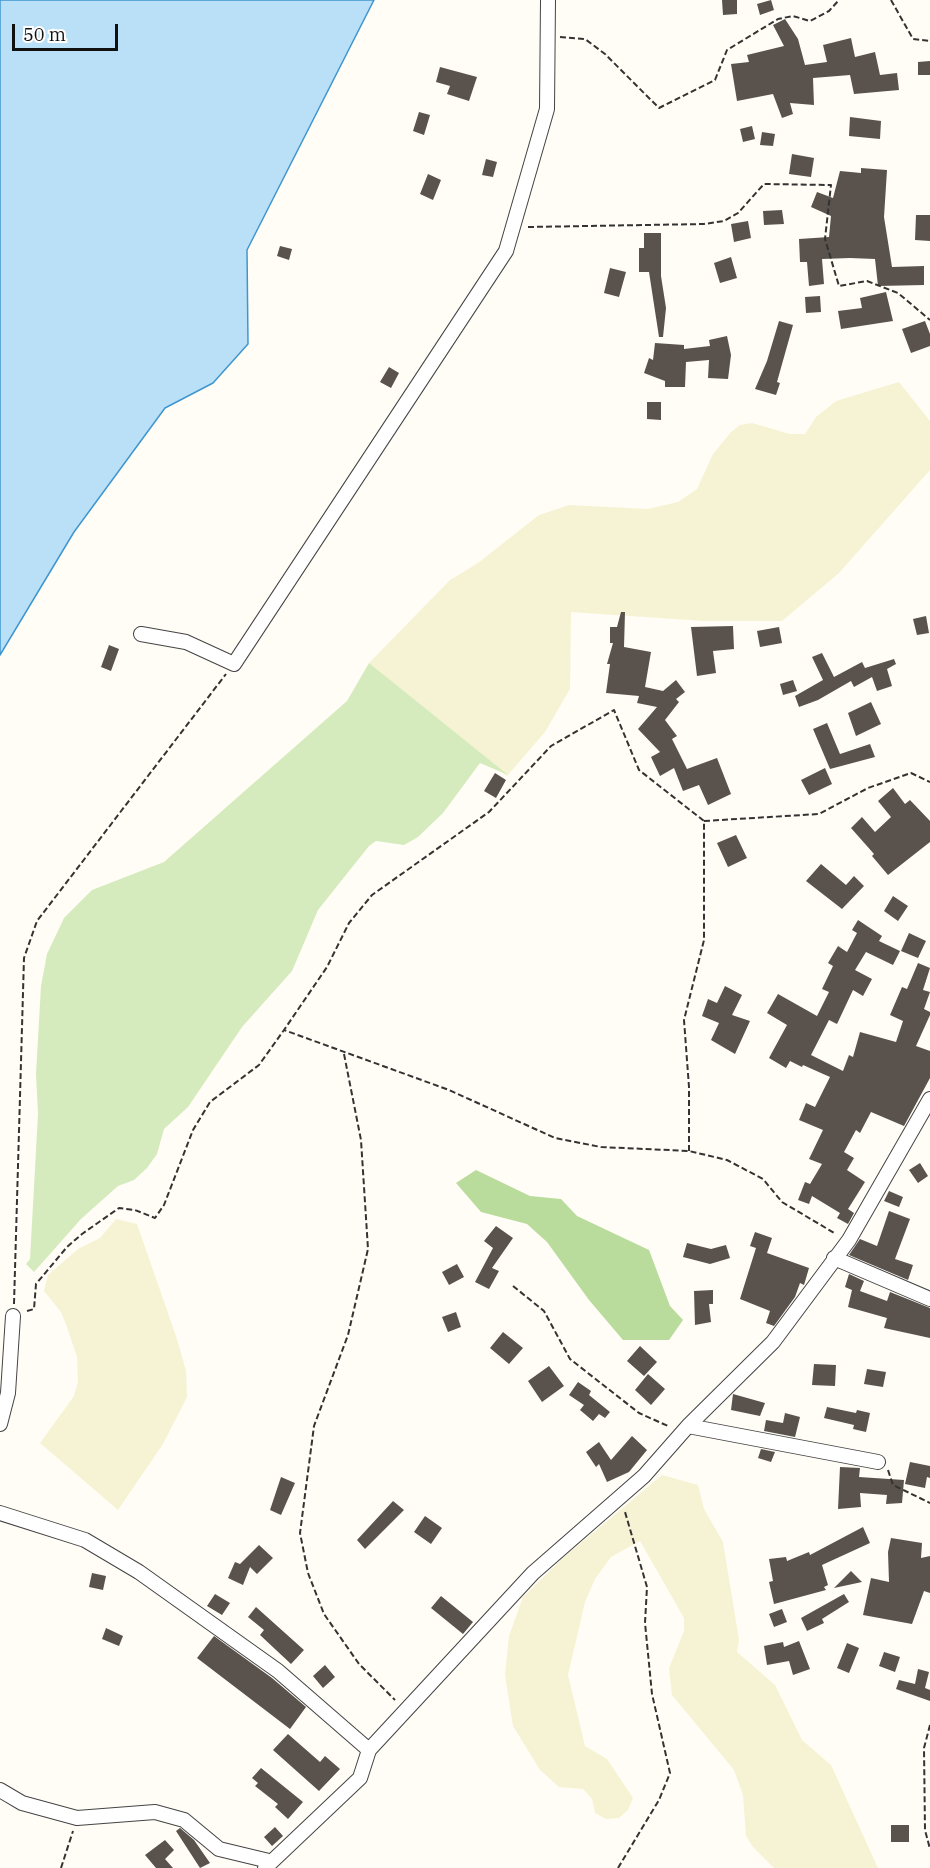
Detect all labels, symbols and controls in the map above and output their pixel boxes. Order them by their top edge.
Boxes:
scale bar [15,12,122,50]
text: 50 m [23,23,66,46]

